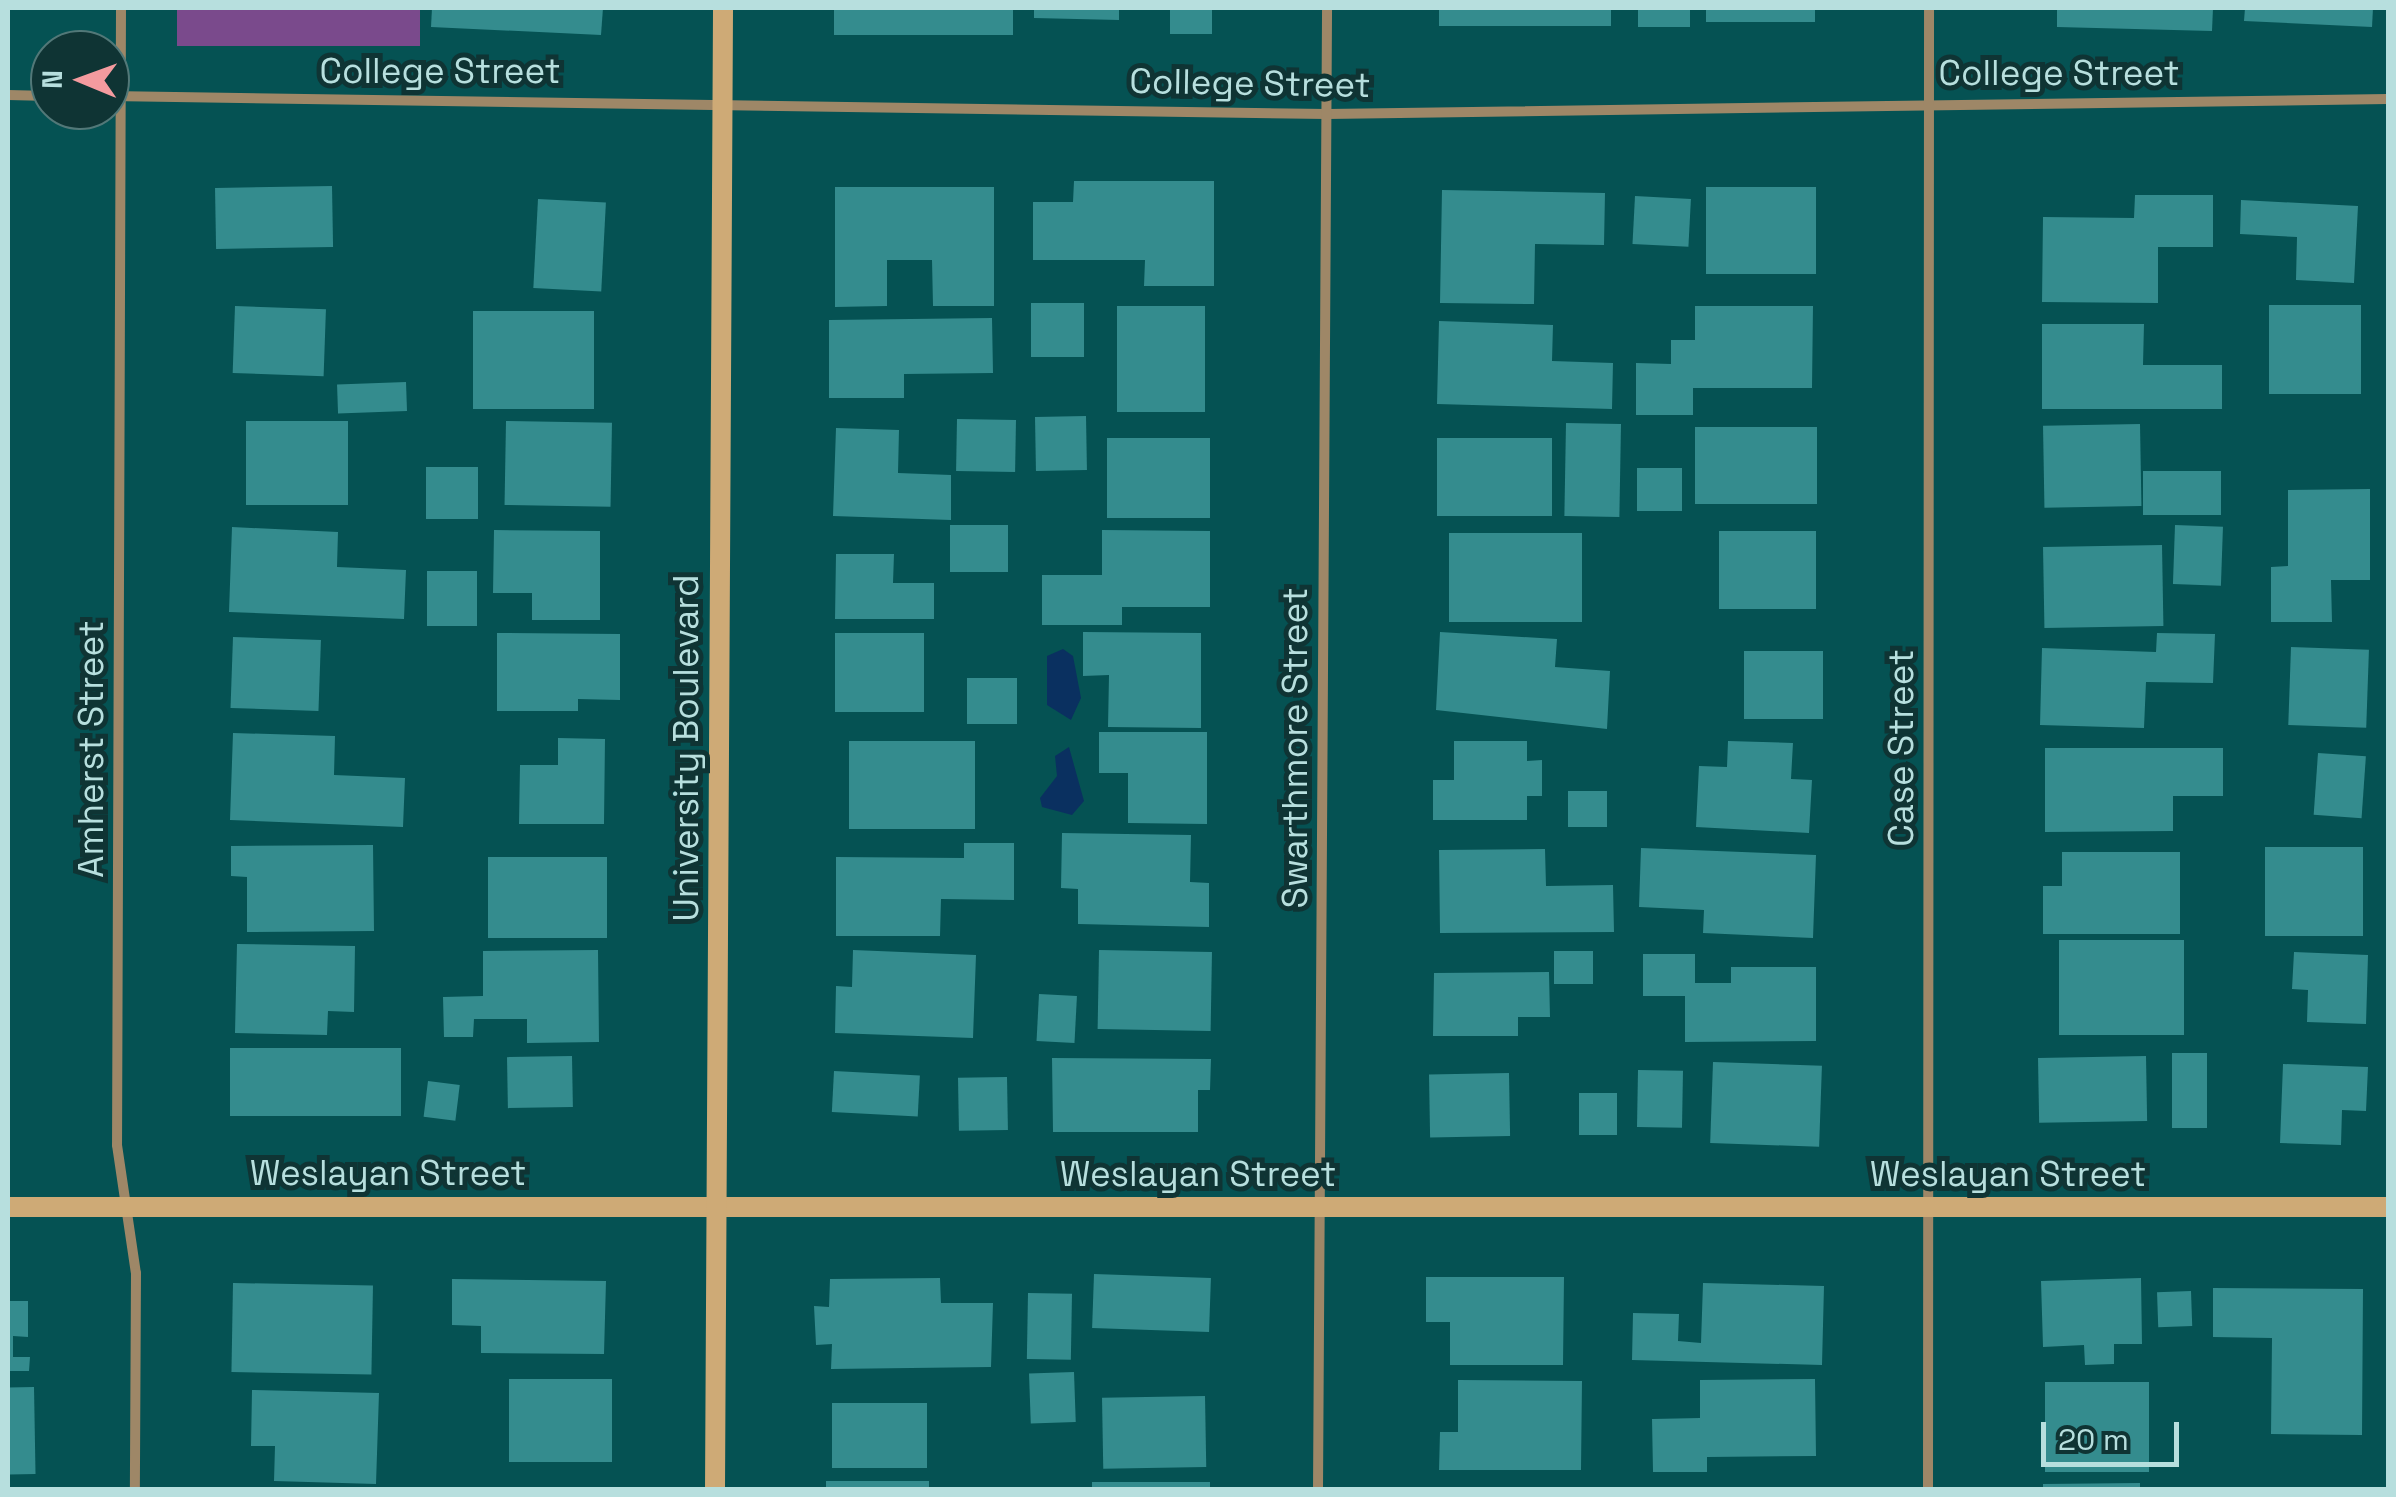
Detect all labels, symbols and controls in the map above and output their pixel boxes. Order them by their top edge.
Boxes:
north arrow [30,30,130,130]
street label: College Street [319,50,561,92]
street label: College Street [1938,52,2180,94]
street label: College Street [1129,60,1371,106]
text: N [34,70,70,89]
street label: University Boulevard [665,575,707,921]
street label: Swarthmore Street [1274,587,1316,909]
street label: Amherst Street [70,620,112,878]
street label: Case Street [1880,649,1922,847]
street label: Weslayan Street [250,1152,526,1194]
street label: Weslayan Street [1060,1153,1336,1195]
street label: Weslayan Street [1870,1153,2146,1195]
scale bar [2046,1402,2184,1464]
text: 20 m [2058,1420,2129,1459]

